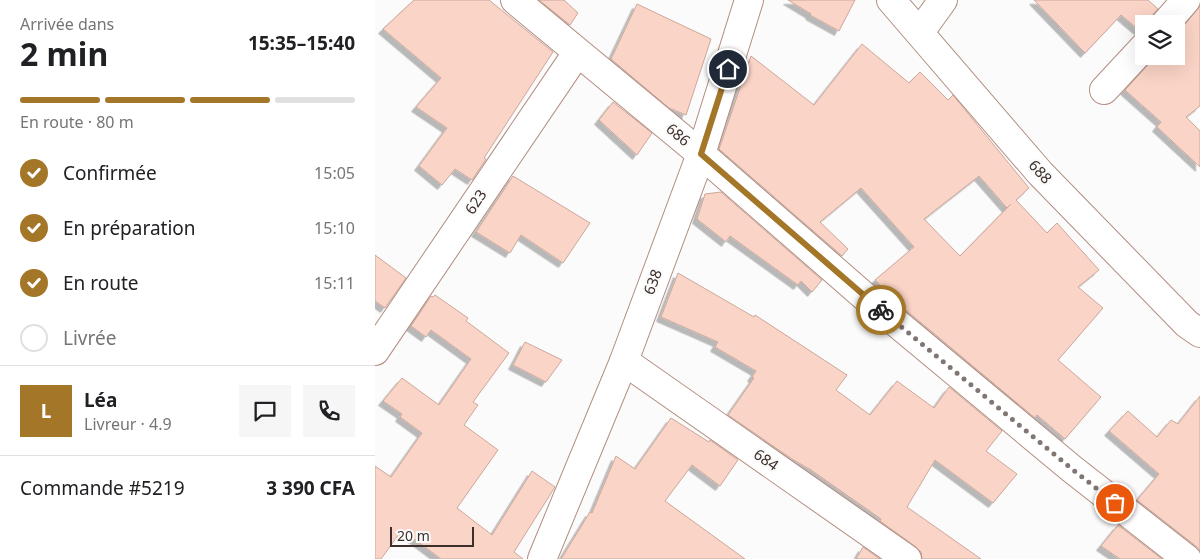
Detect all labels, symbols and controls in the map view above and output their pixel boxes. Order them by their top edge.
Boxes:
text: Arrivée dans [20,13,114,35]
map controls [1135,15,1185,65]
button: layers [1135,15,1185,65]
text: 15:35–15:40 [248,30,355,56]
text: 2 min [20,32,108,75]
pin [707,48,749,90]
icon: home [714,55,742,83]
text: En route · 80 m [20,111,134,133]
street label: 686 [662,118,695,150]
street label: 688 [1025,155,1057,188]
icon: check [20,159,48,187]
text: Confirmée [63,160,157,186]
text: 15:05 [314,162,355,184]
street label: 623 [460,185,491,218]
icon: check [20,214,48,242]
text: En préparation [63,215,196,241]
text: 15:10 [314,217,355,239]
street label: 638 [638,266,666,297]
icon: check [20,269,48,297]
text: En route [63,270,139,296]
text: 15:11 [314,272,355,294]
courier [856,285,906,335]
icon: bike [867,296,895,324]
text: Livrée [63,325,116,351]
button: chat [239,385,291,437]
button: phone [303,385,355,437]
text: Léa [84,387,117,413]
text: L [41,398,51,424]
text: Livreur · 4.9 [84,413,172,435]
street label: 684 [750,444,783,475]
text: Commande #5219 [20,475,185,501]
text: 3 390 CFA [266,475,355,501]
pin [1094,482,1136,524]
icon: bag [1101,489,1129,517]
scale bar [390,524,474,547]
text: 20 m [397,526,430,545]

